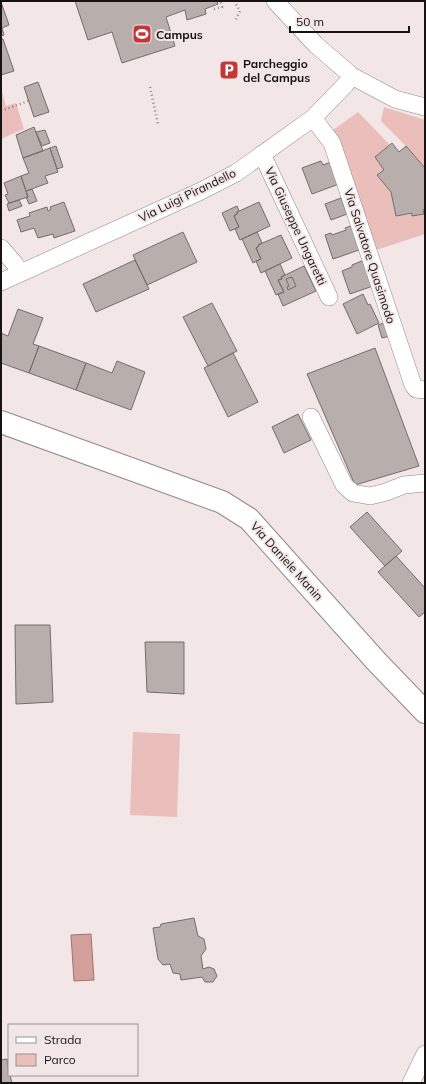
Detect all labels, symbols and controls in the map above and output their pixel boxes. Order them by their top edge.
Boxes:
scale bar [290,8,409,34]
text: 50 m [296,14,324,29]
sports icon: Campus [131,23,153,45]
place label: Campus [156,27,203,42]
place label: Parcheggio del Campus [243,56,310,85]
parking icon: Parcheggio del Campus [218,59,240,81]
street label: Via Giuseppe Ungaretti [262,164,330,288]
street label: Via Luigi Pirandello [136,165,238,225]
street label: Via Salvatore Quasimodo [341,187,399,326]
street label: Via Daniele Manin [248,518,326,604]
legend [8,1024,138,1076]
text: Strada [44,1032,82,1047]
text: Parco [44,1052,76,1067]

